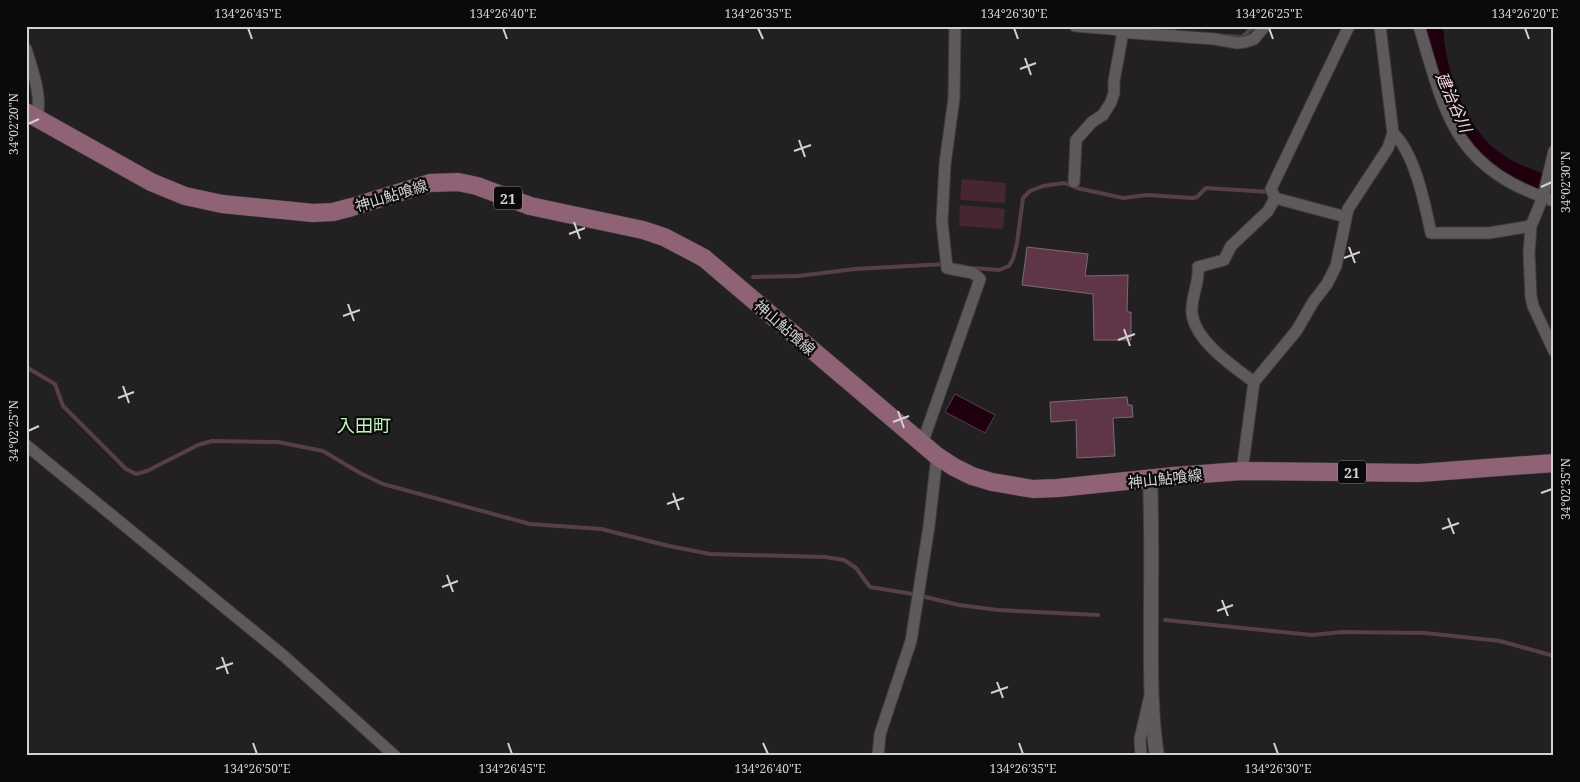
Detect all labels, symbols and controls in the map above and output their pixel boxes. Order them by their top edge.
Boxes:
text: 134°26'45"E [215,5,281,22]
text: 134°26'40"E [470,5,536,22]
text: 134°26'35"E [725,5,791,22]
text: 134°26'30"E [981,5,1047,22]
text: 134°26'25"E [1236,5,1302,22]
text: 134°26'20"E [1492,5,1558,22]
water label: 建治谷川 [1431,68,1478,138]
text: 34°02'20"N [5,93,22,155]
text: 34°02'30"N [1557,151,1574,213]
street label: 神山鮎喰線 [352,174,430,216]
road number: 21 [494,187,522,210]
street label: 神山鮎喰線 [750,295,820,359]
text: 34°02'25"N [5,400,22,462]
district label: 入田町 [337,413,391,437]
text: 34°02'35"N [1557,458,1574,520]
road number: 21 [1338,461,1366,484]
street label: 神山鮎喰線 [1127,464,1203,492]
text: 134°26'50"E [224,760,290,777]
text: 134°26'45"E [479,760,545,777]
text: 134°26'40"E [735,760,801,777]
text: 134°26'35"E [990,760,1056,777]
text: 134°26'30"E [1245,760,1311,777]

